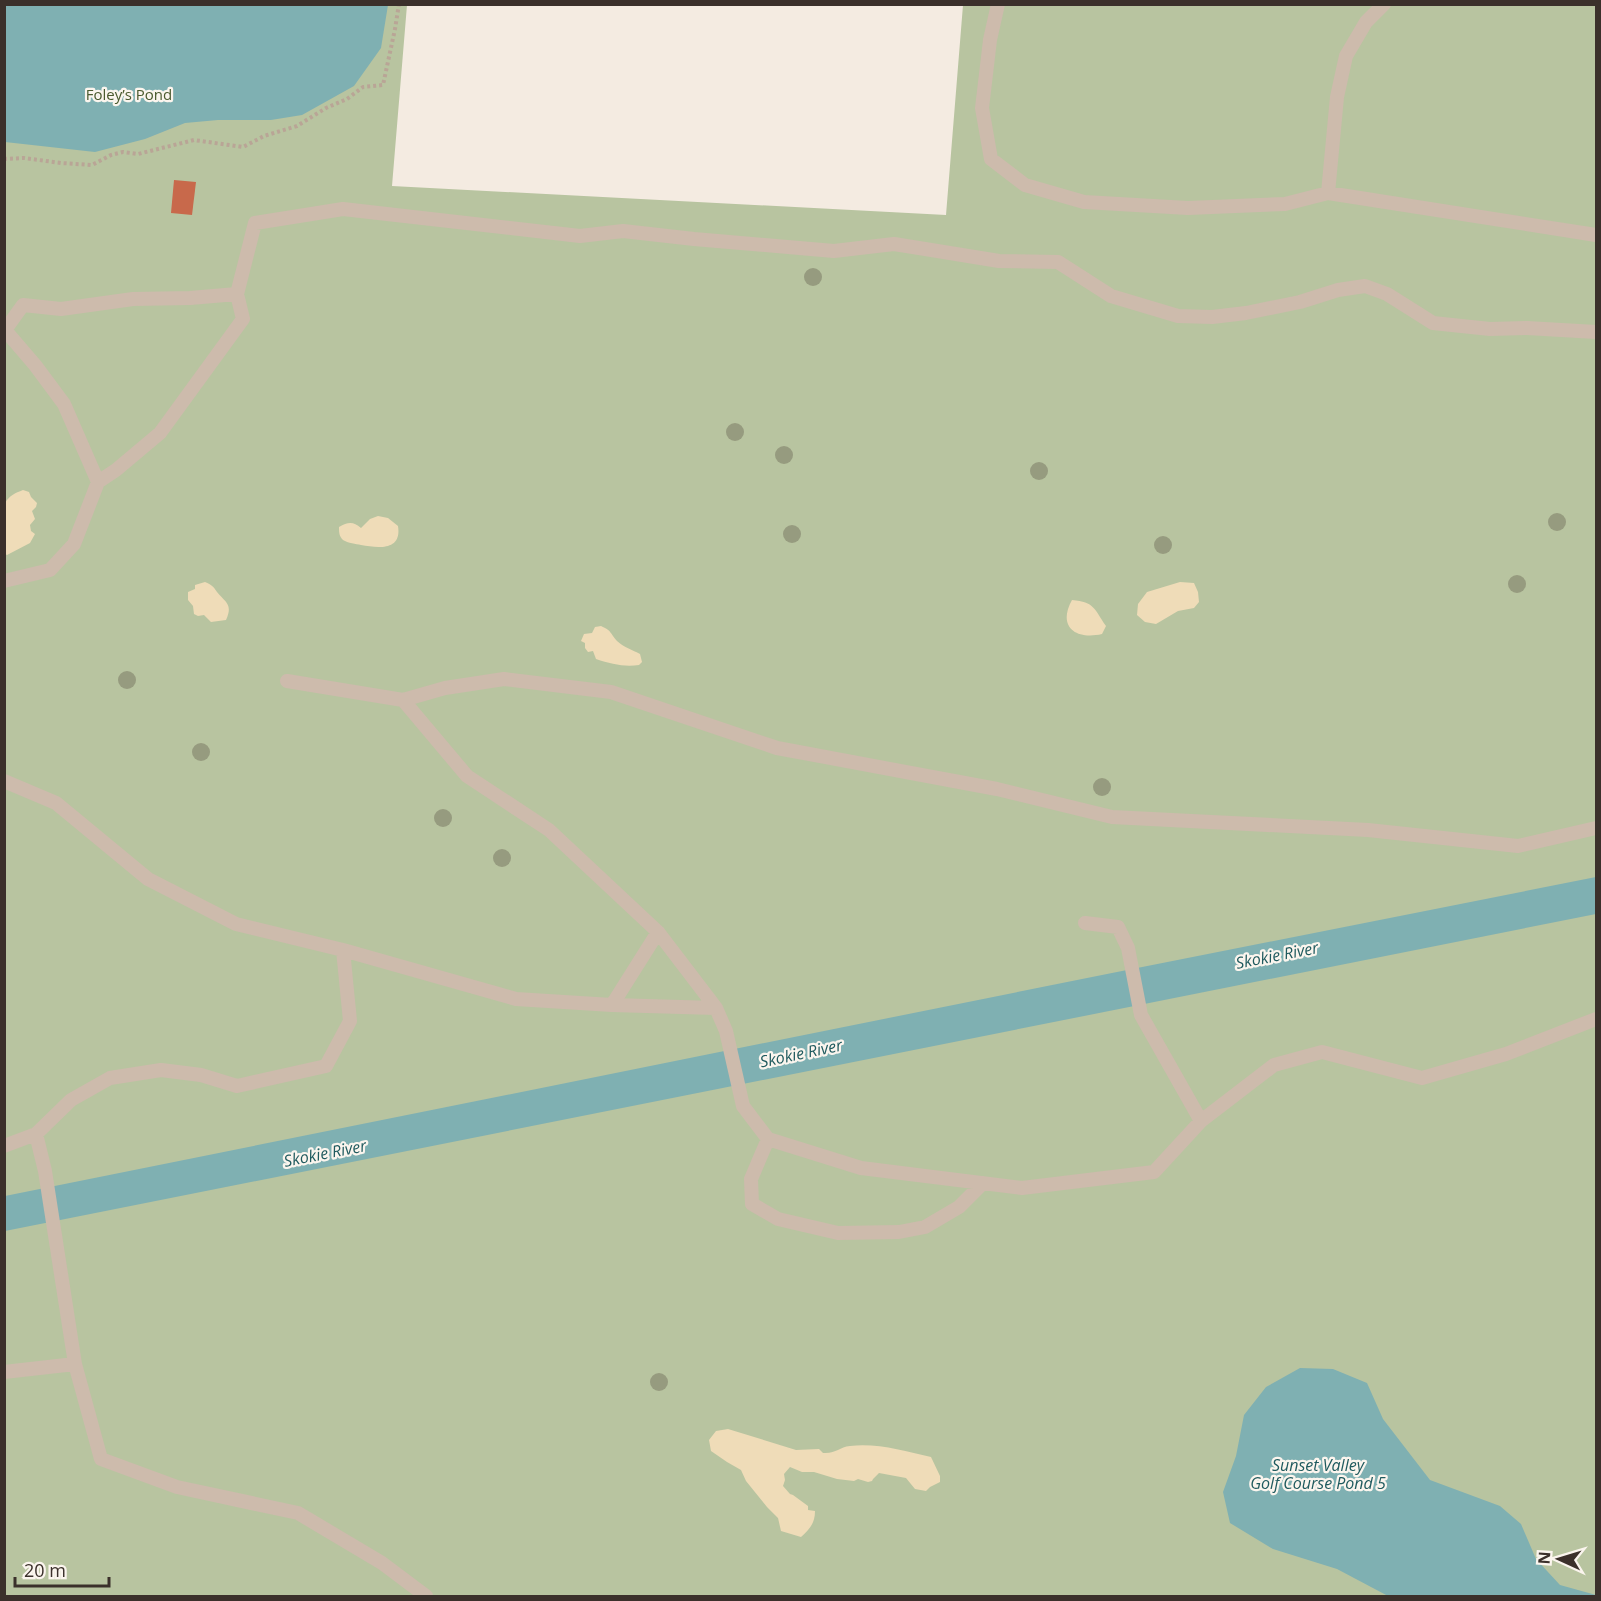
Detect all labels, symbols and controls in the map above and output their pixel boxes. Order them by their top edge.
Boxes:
park label: Foley’s Pond [86,84,172,104]
water label: Skokie River [1234,936,1321,974]
water label: Skokie River [758,1033,845,1072]
water label: Skokie River [282,1134,369,1172]
water label: Sunset Valley Golf Course Pond 5 [1250,1454,1386,1494]
north arrow [1529,1529,1589,1589]
scale bar [15,1550,110,1588]
text: N [1533,1551,1555,1565]
text: 20 m [24,1558,66,1582]

